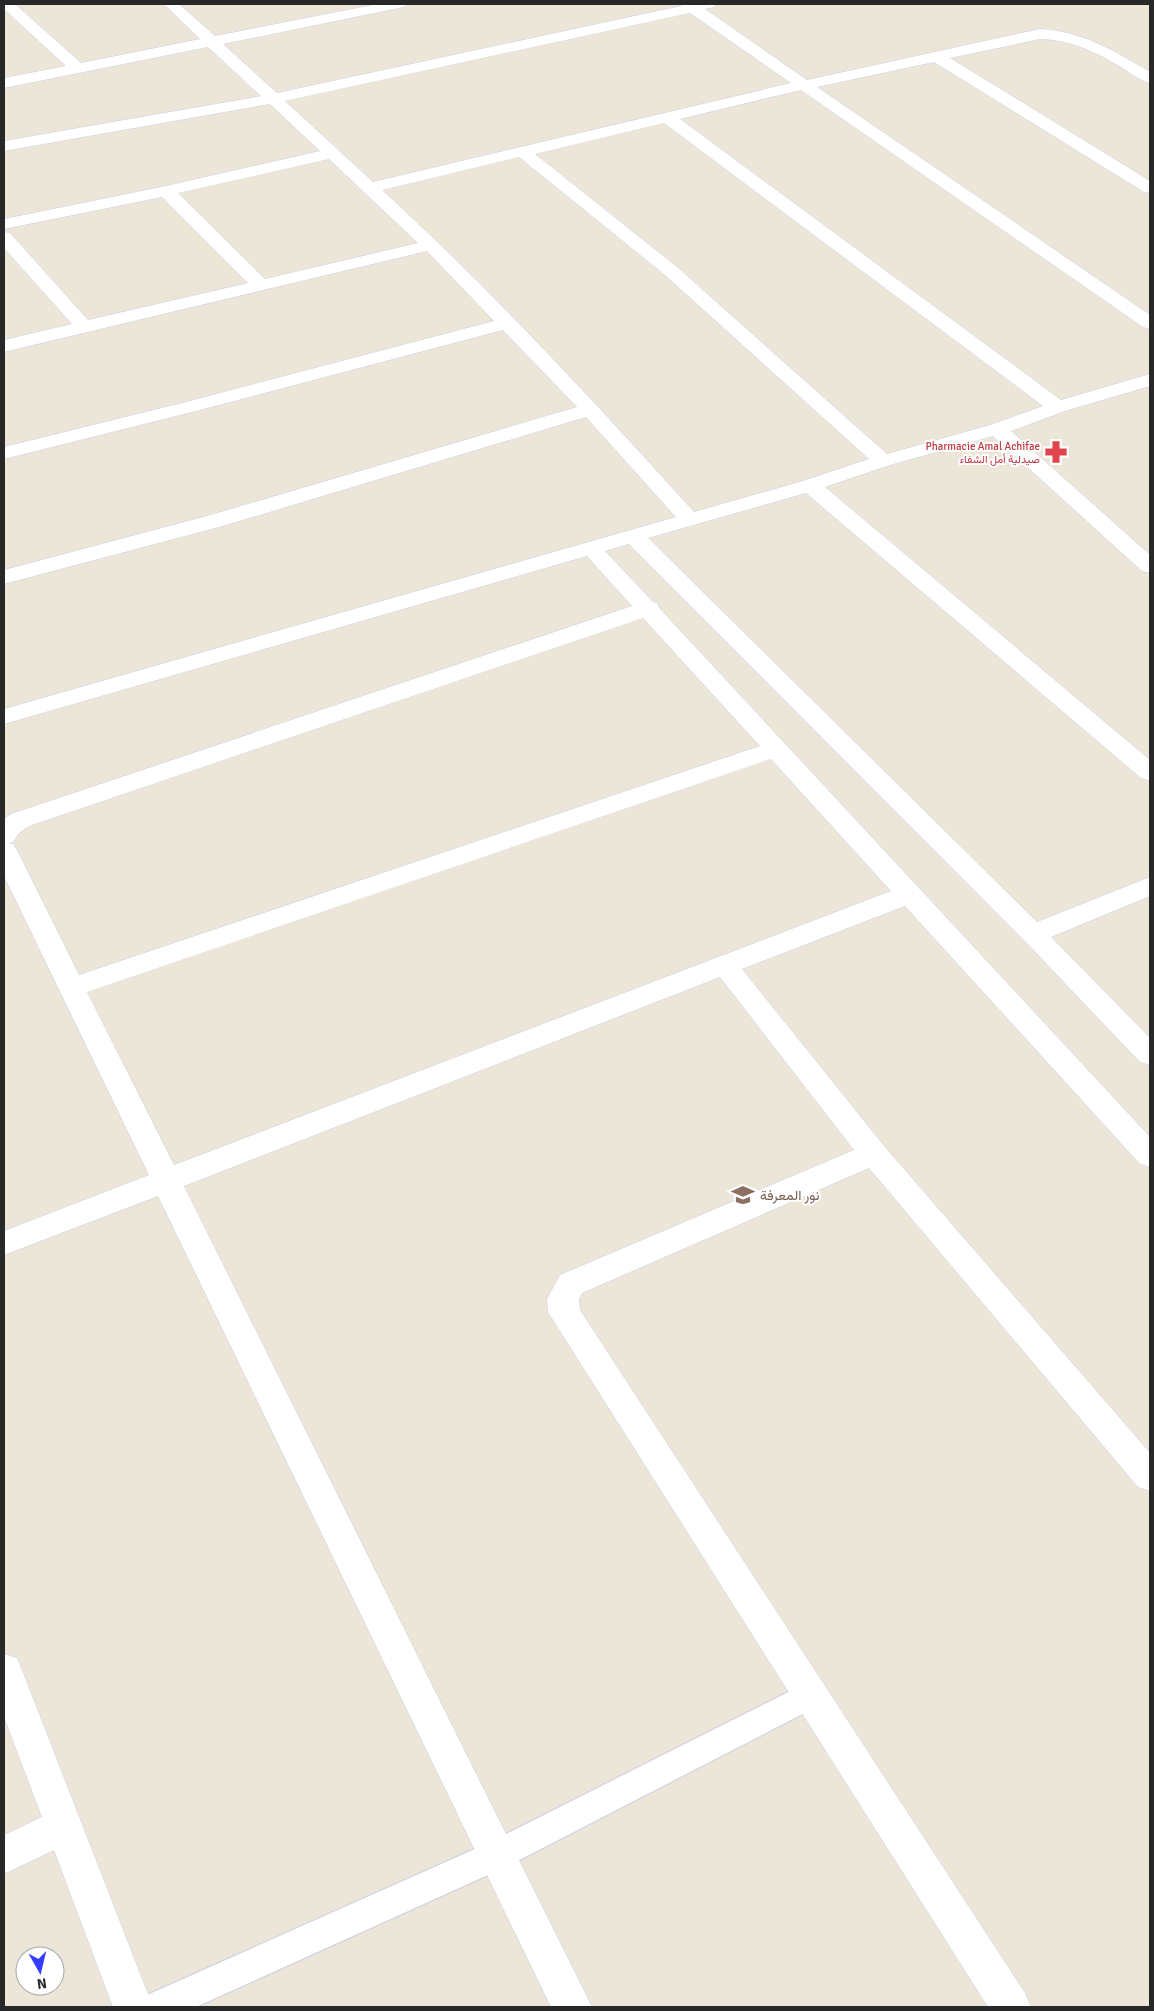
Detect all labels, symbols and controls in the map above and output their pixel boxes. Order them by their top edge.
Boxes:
pharmacy icon: Pharmacie Amal Achifae صيدلية أمل الشفاء [1043,439,1069,465]
place label: Pharmacie Amal Achifae صيدلية أمل الشفاء [925,440,1040,466]
school or university icon: نور المعرفة [730,1182,756,1208]
place label: نور المعرفة [760,1187,820,1204]
north arrow [15,1946,65,1996]
text: N [36,1974,48,1992]

